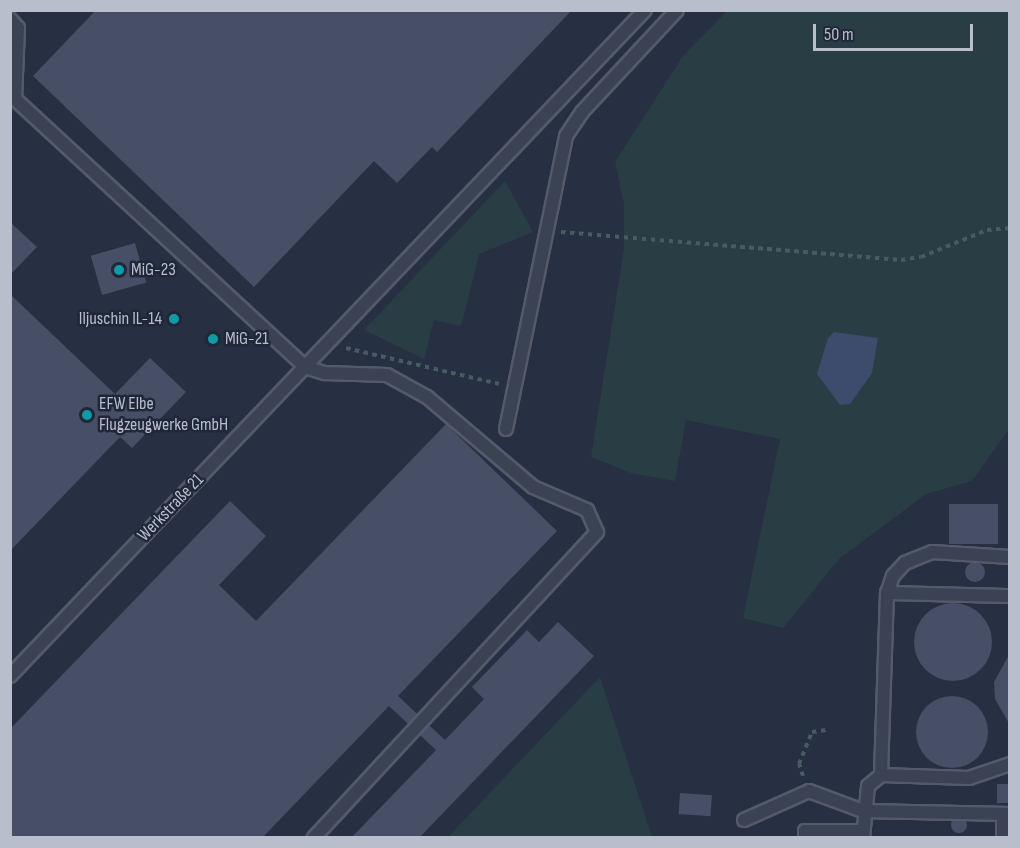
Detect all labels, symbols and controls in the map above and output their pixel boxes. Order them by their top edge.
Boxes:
scale bar [816,12,976,50]
text: 50 m [824,24,854,45]
place label: MiG-23 [131,259,176,281]
marker: MiG-23 [112,263,126,277]
place label: Iljuschin IL-14 [79,308,162,330]
marker: Iljuschin IL-14 [167,312,181,326]
place label: MiG-21 [225,328,268,350]
marker: MiG-21 [206,332,220,346]
place label: EFW Elbe Flugzeugwerke GmbH [99,394,228,436]
marker: EFW Elbe Flugzeugwerke GmbH [80,408,94,422]
street label: Werkstraße 21 [133,470,209,546]

